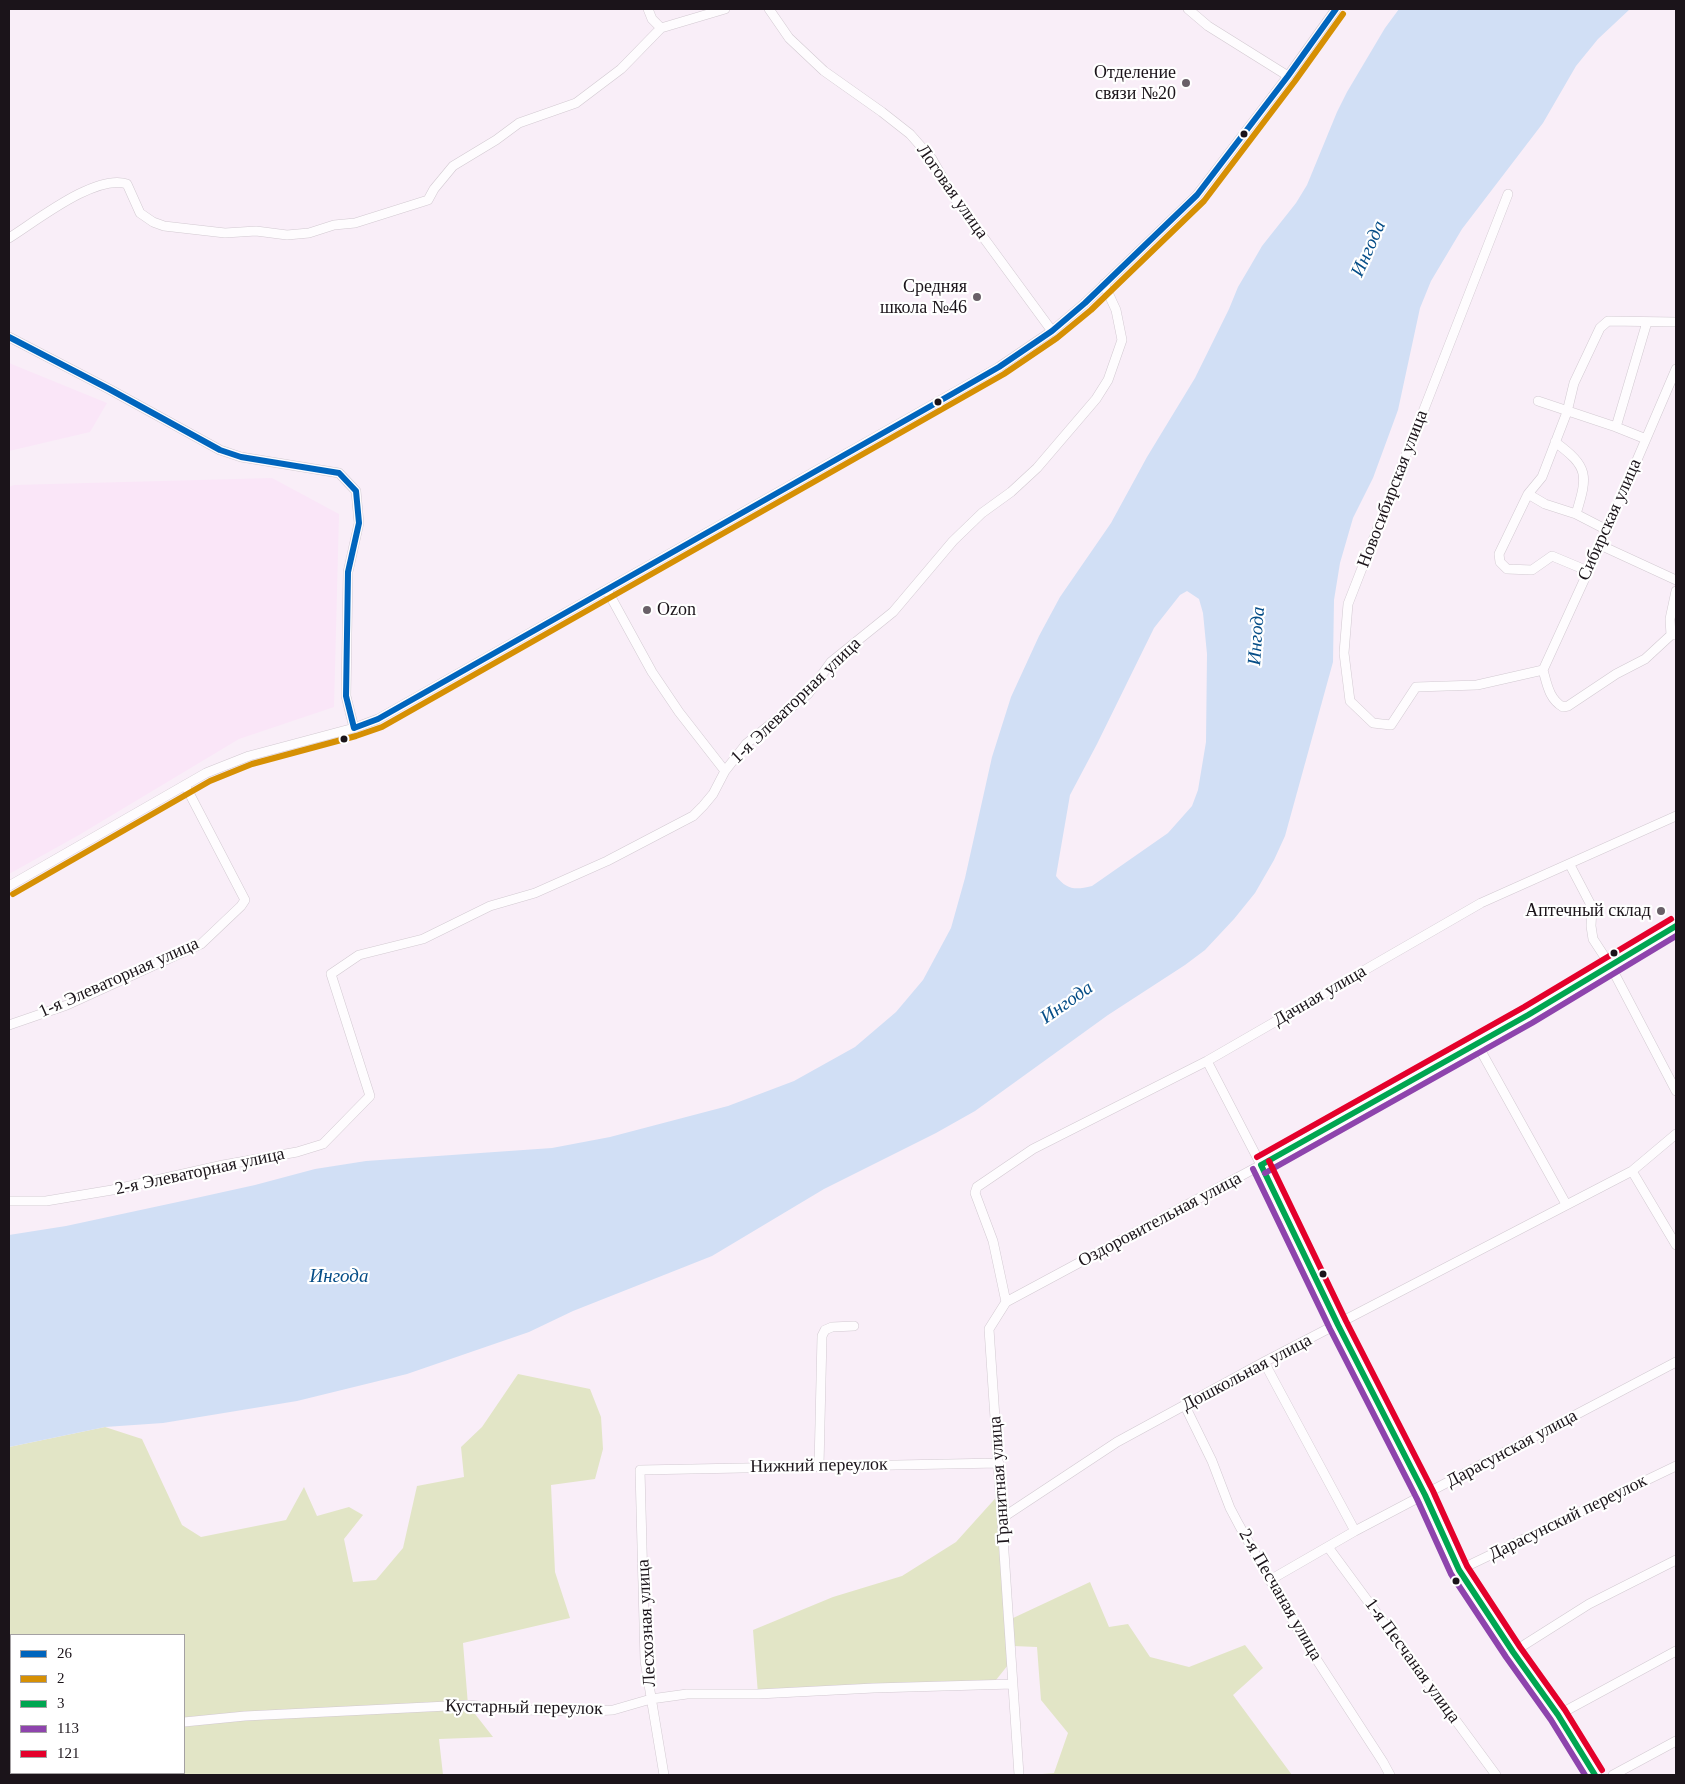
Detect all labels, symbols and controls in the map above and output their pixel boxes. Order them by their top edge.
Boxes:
place label: Отделение связи №20 [1094,62,1176,104]
marker: Отделение связи №20 [1180,77,1192,89]
unlabelled marker [1239,129,1249,139]
street label: Логовая улица [912,141,992,243]
water label: Ингода [1347,217,1391,281]
place label: Средняя школа №46 [880,276,967,318]
marker: Средняя школа №46 [971,291,983,303]
unlabelled marker [933,397,943,407]
street label: Новосибирская улица [1353,407,1433,571]
street label: Сибирская улица [1573,456,1647,584]
place label: Ozon [657,599,696,621]
marker: Ozon [641,604,653,616]
water label: Ингода [1244,606,1270,666]
street label: 1-я Элеваторная улица [726,633,866,769]
unlabelled marker [339,734,349,744]
place label: Аптечный склад [1525,900,1651,922]
marker: Аптечный склад [1655,905,1667,917]
street label: 1-я Элеваторная улица [36,933,202,1023]
unlabelled marker [1609,948,1619,958]
street label: Дачная улица [1270,961,1370,1031]
water label: Ингода [1036,977,1098,1029]
street label: 2-я Элеваторная улица [113,1143,287,1201]
street label: Оздоровительная улица [1075,1168,1245,1272]
water label: Ингода [310,1266,368,1288]
unlabelled marker [1318,1269,1328,1279]
street label: Дошкольная улица [1178,1330,1316,1416]
street label: Дарасунская улица [1443,1405,1581,1493]
street label: Гранитная улица [985,1415,1015,1545]
street label: Нижний переулок [750,1454,888,1478]
street label: Дарасунский переулок [1485,1470,1651,1566]
street label: 2-я Песчаная улица [1233,1525,1327,1665]
street label: Лесхозная улица [633,1559,661,1687]
unlabelled marker [1451,1576,1461,1586]
street label: 1-я Песчаная улица [1360,1594,1464,1728]
legend [10,1634,185,1774]
text: 26 [57,1645,72,1661]
text: 2 [57,1670,65,1686]
text: 3 [57,1695,65,1711]
street label: Кустарный переулок [445,1696,603,1720]
text: 113 [57,1720,79,1736]
text: 121 [57,1745,80,1761]

